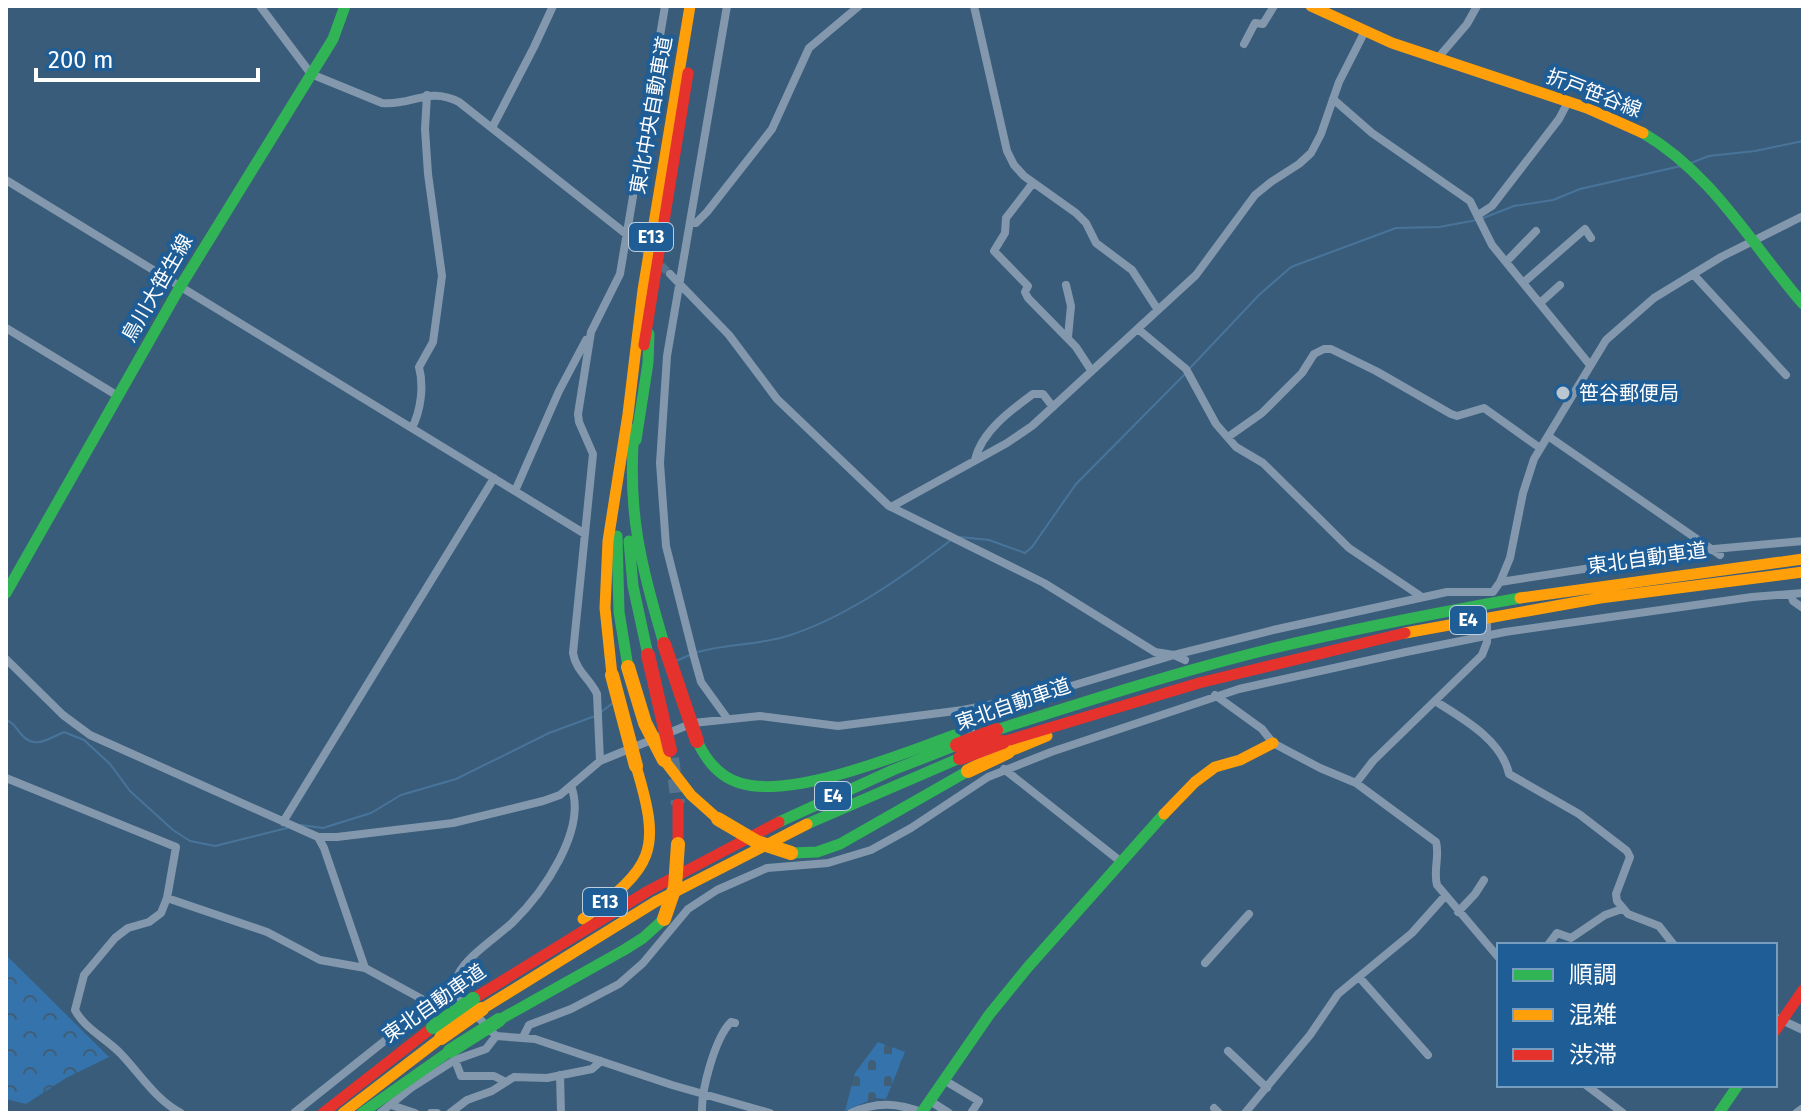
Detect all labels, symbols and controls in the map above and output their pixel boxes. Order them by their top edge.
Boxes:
scale bar [36,32,258,82]
street label: 東北中央自動車道 [625,34,677,196]
text: 200 m [48,46,114,74]
street label: 折戸笹谷線 [1543,64,1645,122]
road number: E13 [629,223,673,251]
street label: 鳥川大笹生線 [117,230,197,346]
place label: 笹谷郵便局 [1579,381,1679,405]
marker: 笹谷郵便局 [1554,384,1572,402]
street label: 東北自動車道 [1586,538,1708,578]
road number: E4 [1450,606,1486,634]
street label: 東北自動車道 [952,673,1074,735]
road number: E4 [815,782,851,810]
road number: E13 [583,888,627,916]
legend [1497,943,1777,1087]
street label: 東北自動車道 [378,959,490,1047]
text: 順調 [1569,961,1617,989]
text: 混雑 [1569,1001,1617,1029]
text: 渋滞 [1569,1041,1617,1069]

